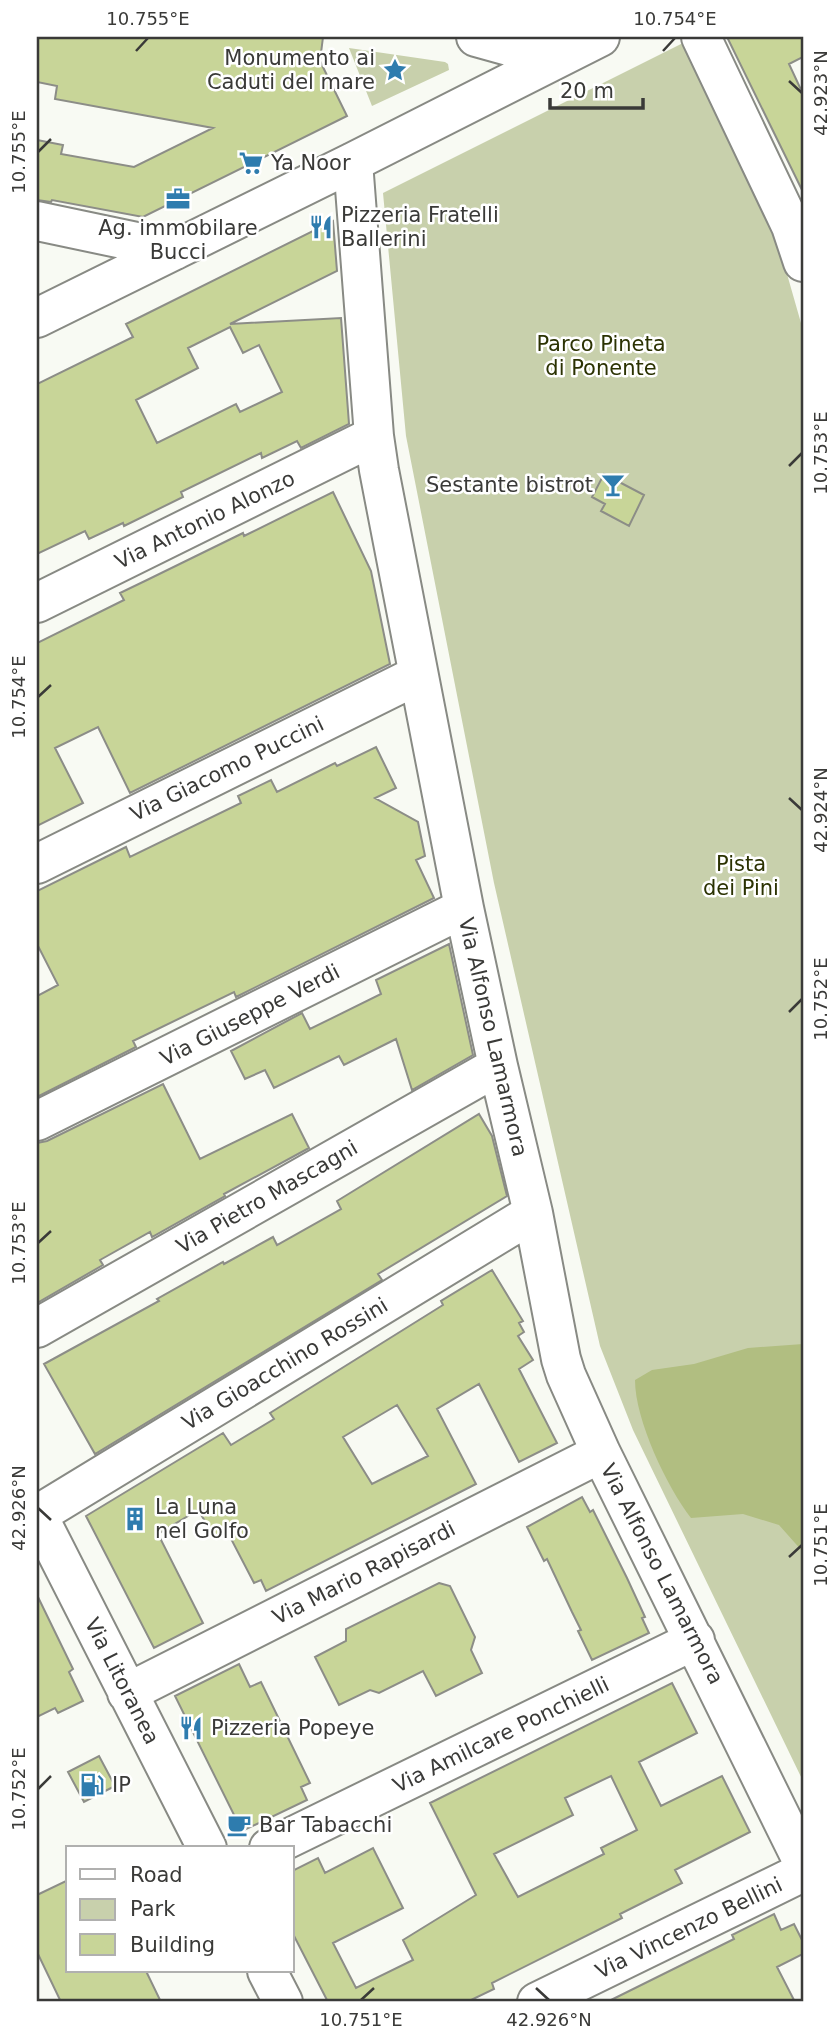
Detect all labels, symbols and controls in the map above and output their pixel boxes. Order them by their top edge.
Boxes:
text: 10.755°E [106,8,190,29]
text: 10.754°E [633,8,717,29]
place label: Monumento ai Caduti del mare [207,46,375,94]
text: 42.923°N [810,50,831,136]
place icon: Monumento ai Caduti del mare [381,56,409,84]
scale bar [550,66,642,110]
text: 20 m [560,79,614,103]
text: 10.755°E [8,110,29,194]
supermarket icon: Ya Noor [237,149,265,177]
place label: Ya Noor [270,151,351,175]
office icon: Ag. immobilare Bucci [164,185,192,213]
place label: Pizzeria Fratelli Ballerini [341,203,499,251]
restaurant icon: Pizzeria Fratelli Ballerini [307,213,335,241]
place label: Ag. immobilare Bucci [98,216,258,264]
park label: Parco Pineta di Ponente [536,332,666,380]
text: 10.753°E [810,411,831,495]
street label: Via Antonio Alonzo [111,466,299,574]
bar icon: Sestante bistrot [599,471,627,499]
place label: Sestante bistrot [426,473,593,497]
text: 10.754°E [8,655,29,739]
street label: Via Giacomo Puccini [126,712,328,826]
text: 42.924°N [810,767,831,853]
park label: Pista dei Pini [703,852,779,900]
street label: Via Alfonso Lamarmora [454,915,532,1159]
text: 10.752°E [810,957,831,1041]
street label: Via Giuseppe Verdi [156,959,344,1071]
street label: Via Pietro Mascagni [172,1135,362,1259]
text: 10.753°E [8,1201,29,1285]
street label: Via Gioacchino Rossini [178,1293,392,1435]
street label: Via Alfonso Lamarmora [596,1460,728,1688]
text: 42.926°N [8,1465,29,1551]
place label: La Luna nel Golfo [155,1495,249,1543]
text: 10.751°E [810,1503,831,1587]
building icon: La Luna nel Golfo [121,1505,149,1533]
street label: Via Mario Rapisardi [269,1517,459,1629]
street label: Via Litoranea [80,1614,164,1748]
street label: Via Amilcare Ponchielli [389,1672,613,1798]
restaurant icon: Pizzeria Popeye [177,1714,205,1742]
place label: Pizzeria Popeye [211,1716,374,1740]
text: 10.752°E [8,1747,29,1831]
fuel station icon: IP [78,1771,106,1799]
place label: IP [112,1773,131,1797]
cafe icon: Bar Tabacchi [225,1811,253,1839]
place label: Bar Tabacchi [259,1813,392,1837]
legend [66,1846,294,1972]
text: Road [130,1863,183,1887]
street label: Via Vincenzo Bellini [592,1872,786,1984]
text: Park [130,1897,176,1921]
text: Building [130,1933,215,1957]
text: 10.751°E [319,2009,403,2030]
text: 42.926°N [506,2009,592,2030]

